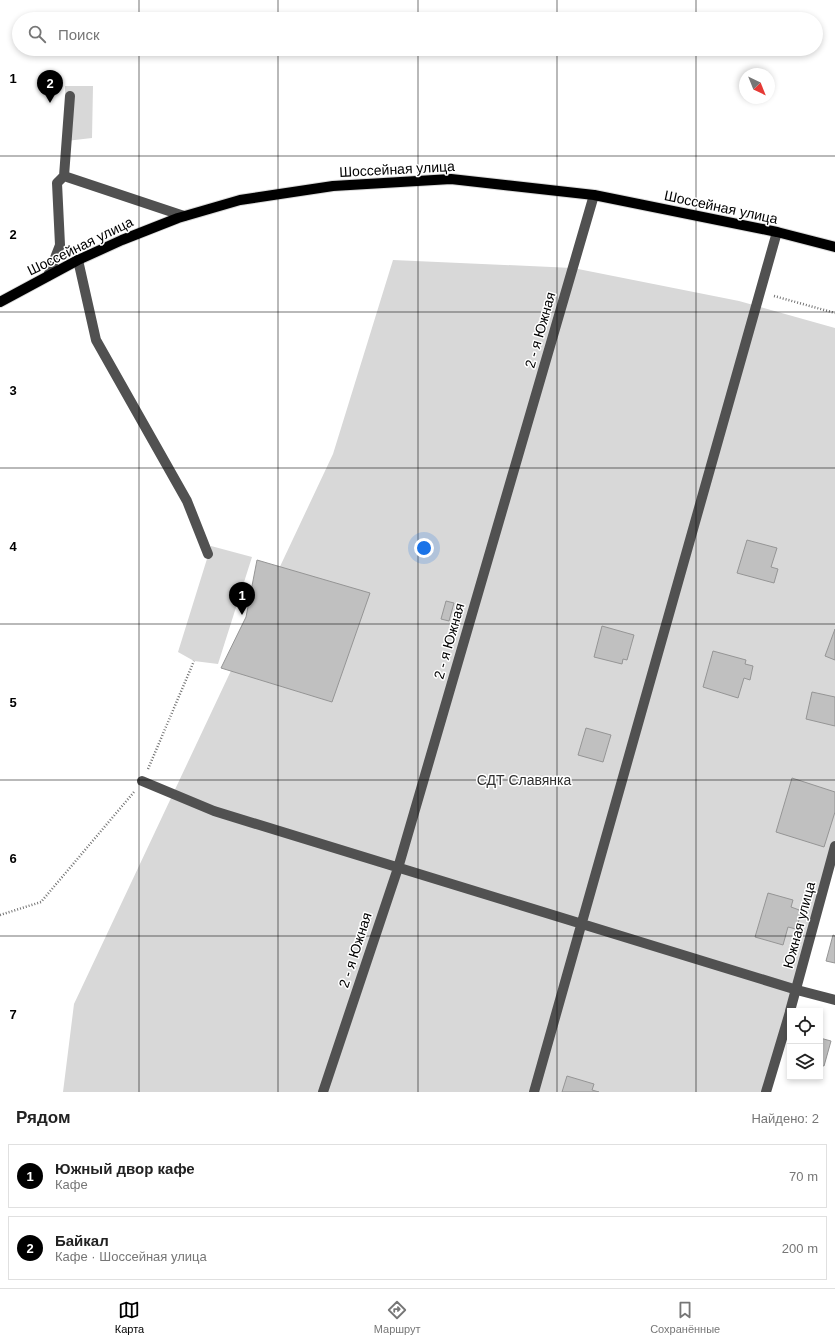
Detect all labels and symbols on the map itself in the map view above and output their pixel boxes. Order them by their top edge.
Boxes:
north arrow [739,68,775,104]
pin: 2 [37,70,63,103]
text: 1 [9,71,17,86]
street label: Шоссейная улица [339,158,455,180]
street label: Шоссейная улица [663,187,779,227]
street label: Шоссейная улица [24,213,136,279]
text: 2 [9,227,17,242]
street label: 2 - я Южная [522,290,558,370]
text: 3 [9,383,17,398]
your location [414,538,434,558]
text: 4 [9,539,17,554]
pin: 1 [229,582,255,615]
street label: 2 - я Южная [431,601,467,681]
text: 5 [9,695,17,710]
park label: СДТ Славянка [477,772,572,788]
text: 6 [9,851,17,866]
street label: Южная улица [780,880,818,970]
street label: 2 - я Южная [335,910,375,990]
text: 7 [9,1007,17,1022]

